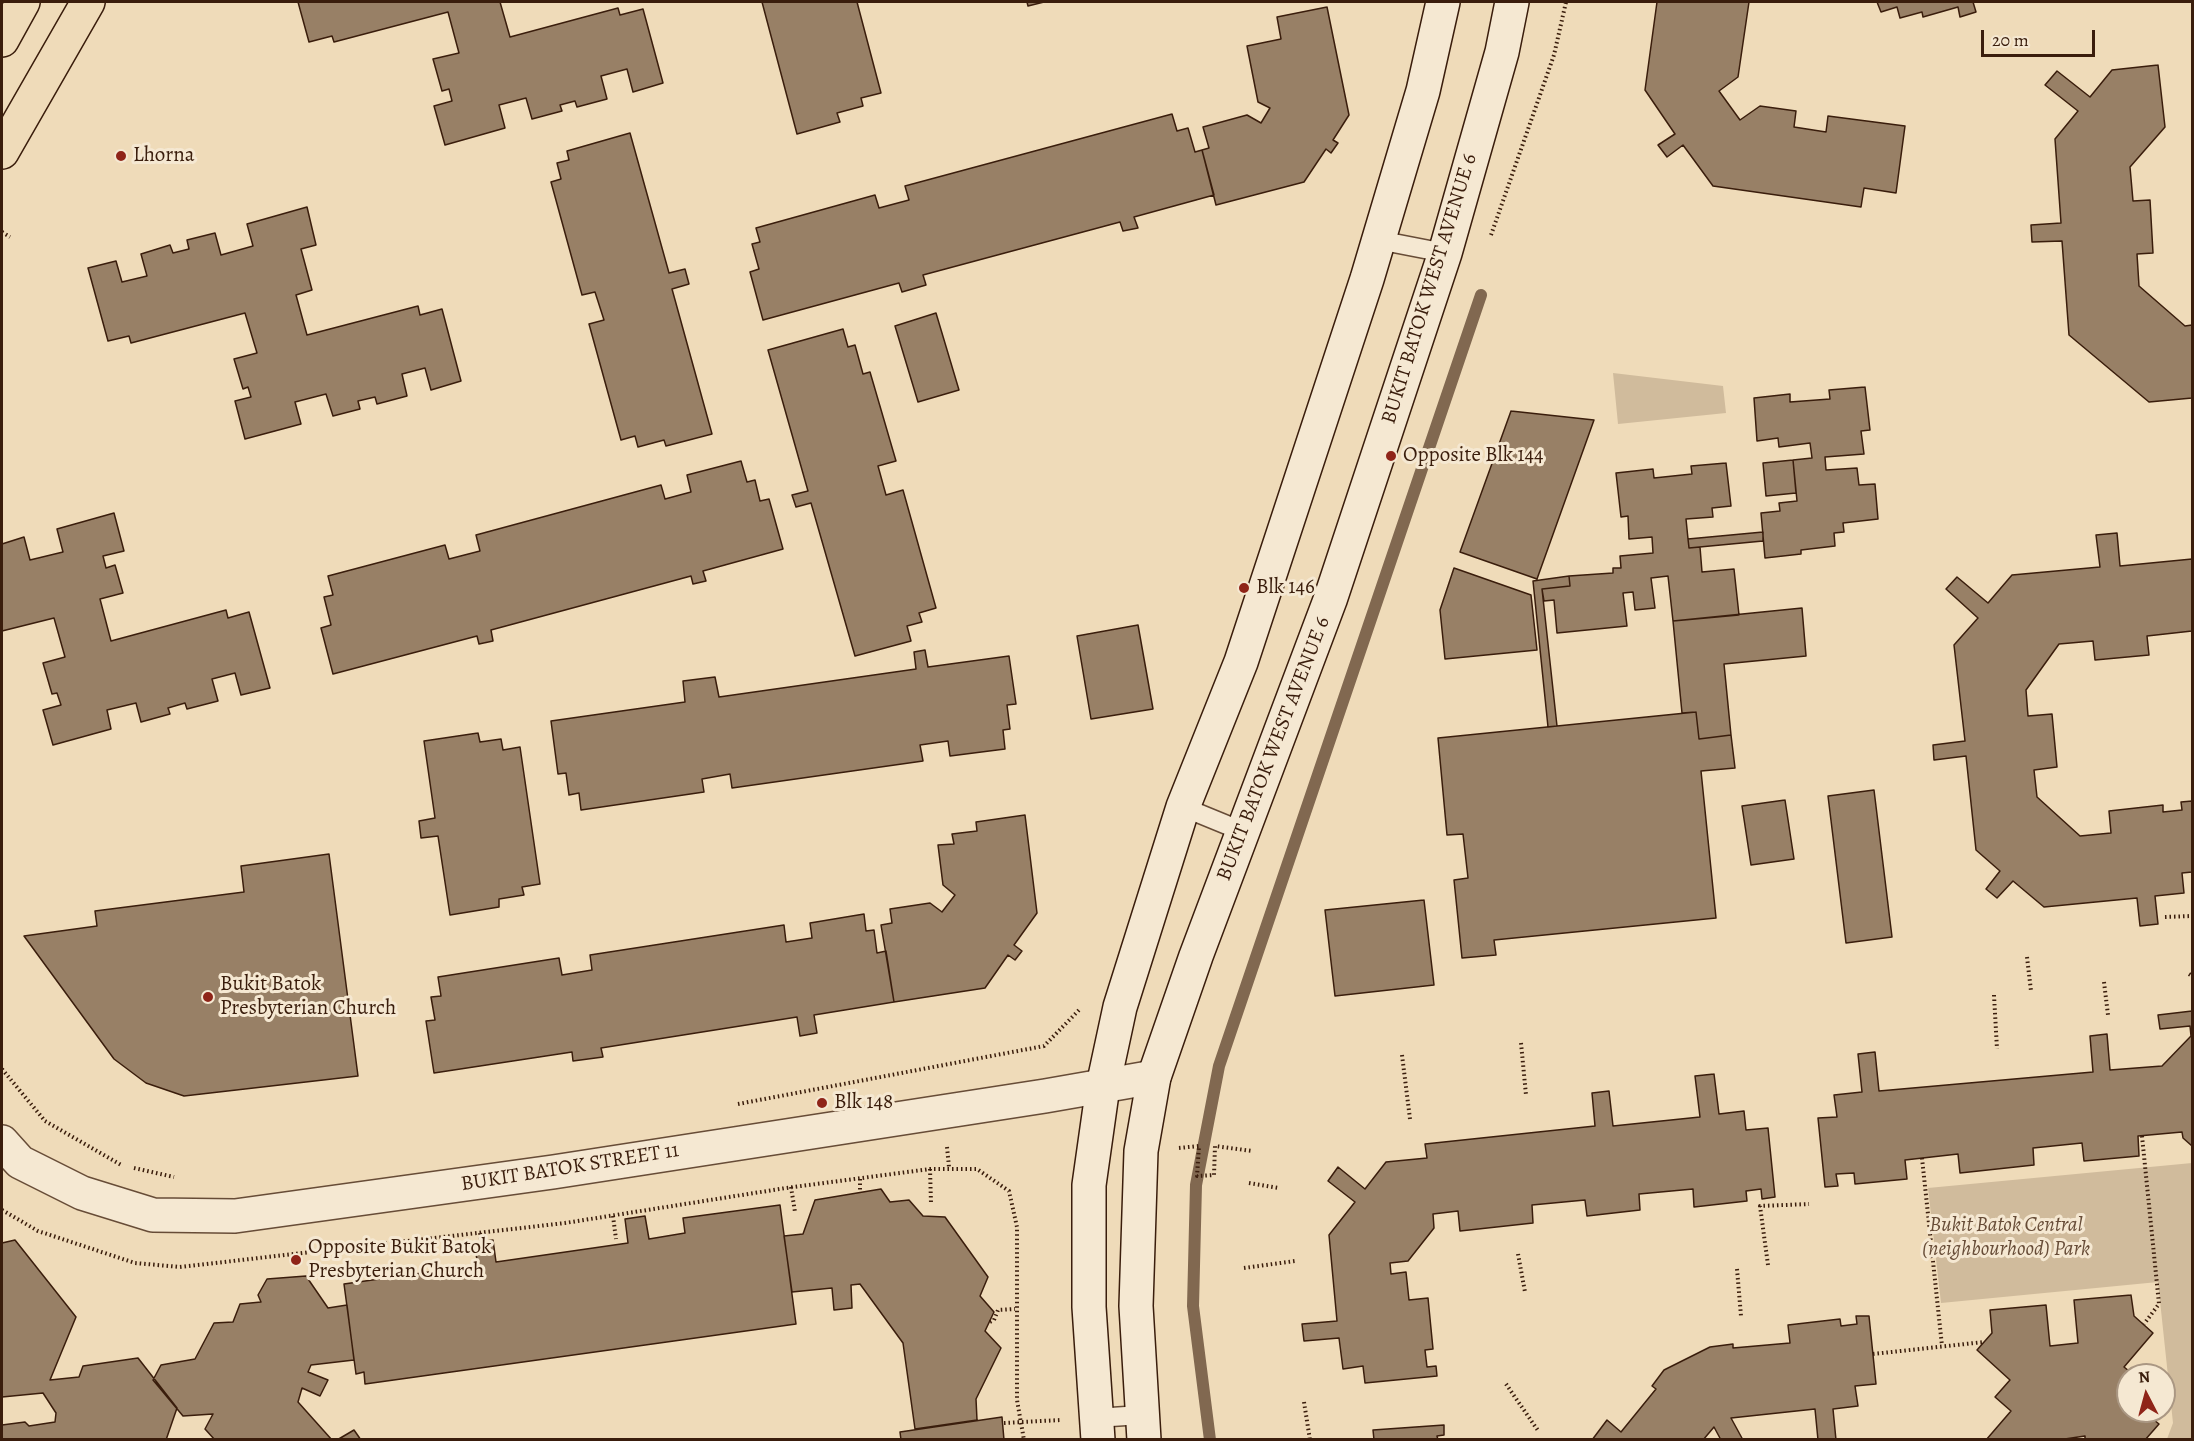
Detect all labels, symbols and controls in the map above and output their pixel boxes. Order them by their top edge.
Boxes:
scale bar [1984,18,2098,56]
text: 20 m [1992,28,2029,52]
place label: Lhorna [133,143,195,169]
marker: Lhorna [114,149,128,163]
street label: BUKIT BATOK WEST AVENUE 6 [1377,151,1483,427]
place label: Opposite Blk 144 [1403,443,1543,469]
marker: Opposite Blk 144 [1384,449,1398,463]
place label: Blk 146 [1256,575,1315,601]
marker: Blk 146 [1237,581,1251,595]
street label: BUKIT BATOK WEST AVENUE 6 [1212,613,1336,885]
place label: Bukit Batok Presbyterian Church [220,972,396,1022]
marker: Bukit Batok Presbyterian Church [201,990,215,1004]
place label: Blk 148 [834,1090,893,1116]
marker: Blk 148 [815,1096,829,1110]
street label: BUKIT BATOK STREET 11 [459,1138,681,1198]
park label: Bukit Batok Central (neighbourhood) Park [1922,1213,2090,1263]
place label: Opposite Bukit Batok Presbyterian Church [308,1235,492,1285]
marker: Opposite Bukit Batok Presbyterian Church [289,1253,303,1267]
north arrow [2116,1363,2176,1423]
text: N [2137,1366,2151,1389]

